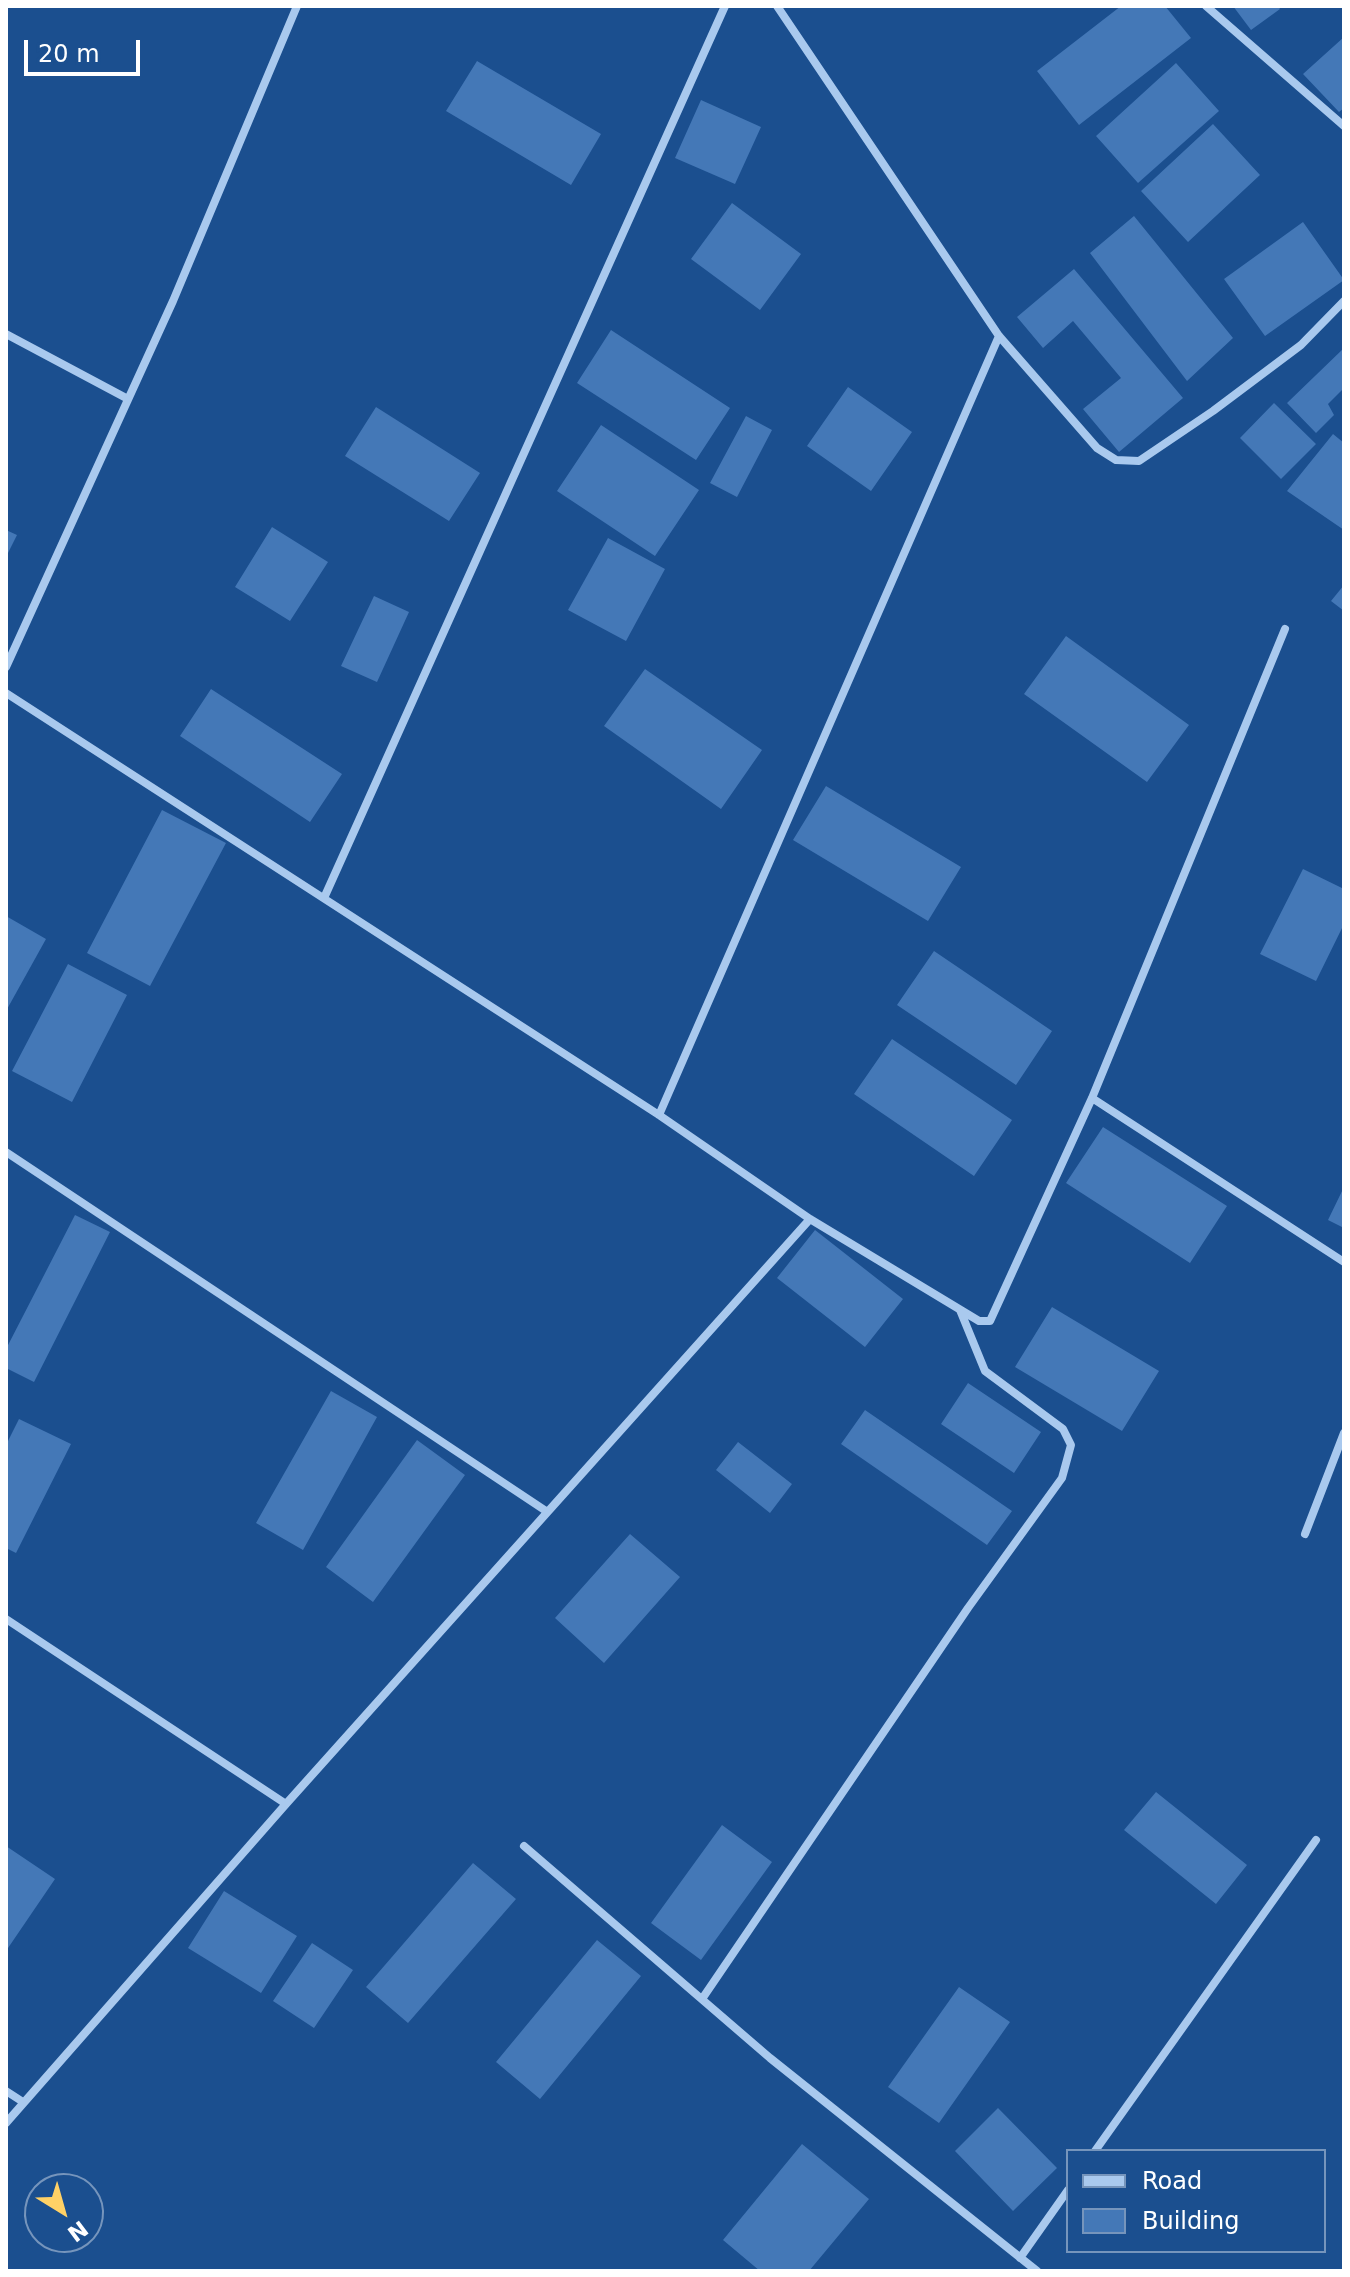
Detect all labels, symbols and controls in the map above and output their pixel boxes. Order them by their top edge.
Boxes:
scale bar [28,24,144,74]
text: 20 m [38,40,100,68]
legend [1066,2149,1326,2253]
text: Road [1142,2167,1202,2195]
north arrow [24,2173,104,2253]
text: Building [1142,2207,1239,2235]
text: N [63,2215,92,2246]

